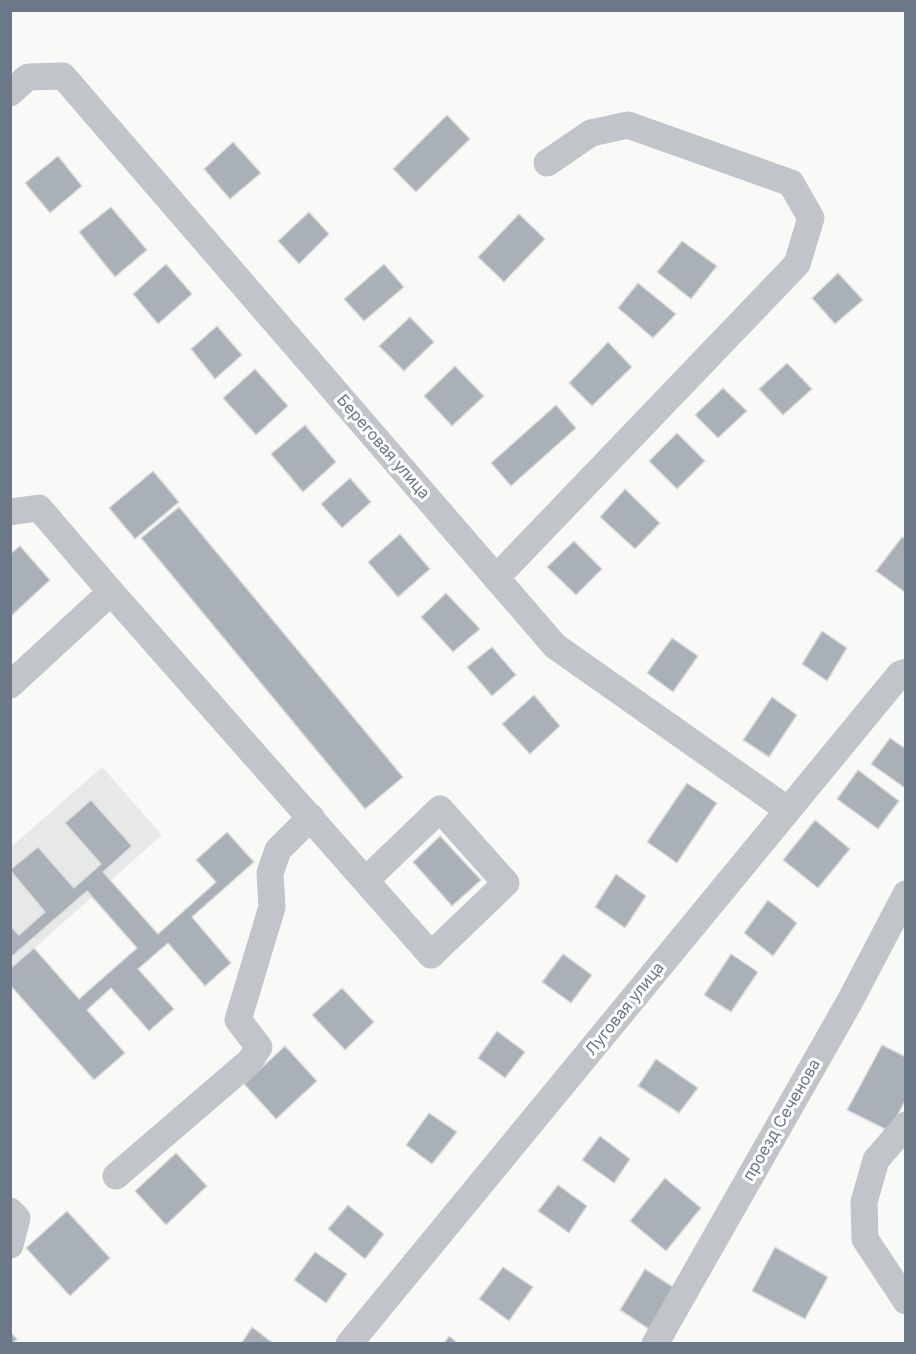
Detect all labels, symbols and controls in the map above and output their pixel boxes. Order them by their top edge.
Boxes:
street label: Береговая улица [332,391,434,503]
street label: Луговая улица [582,959,668,1059]
street label: проезд Сеченова [739,1056,825,1184]

